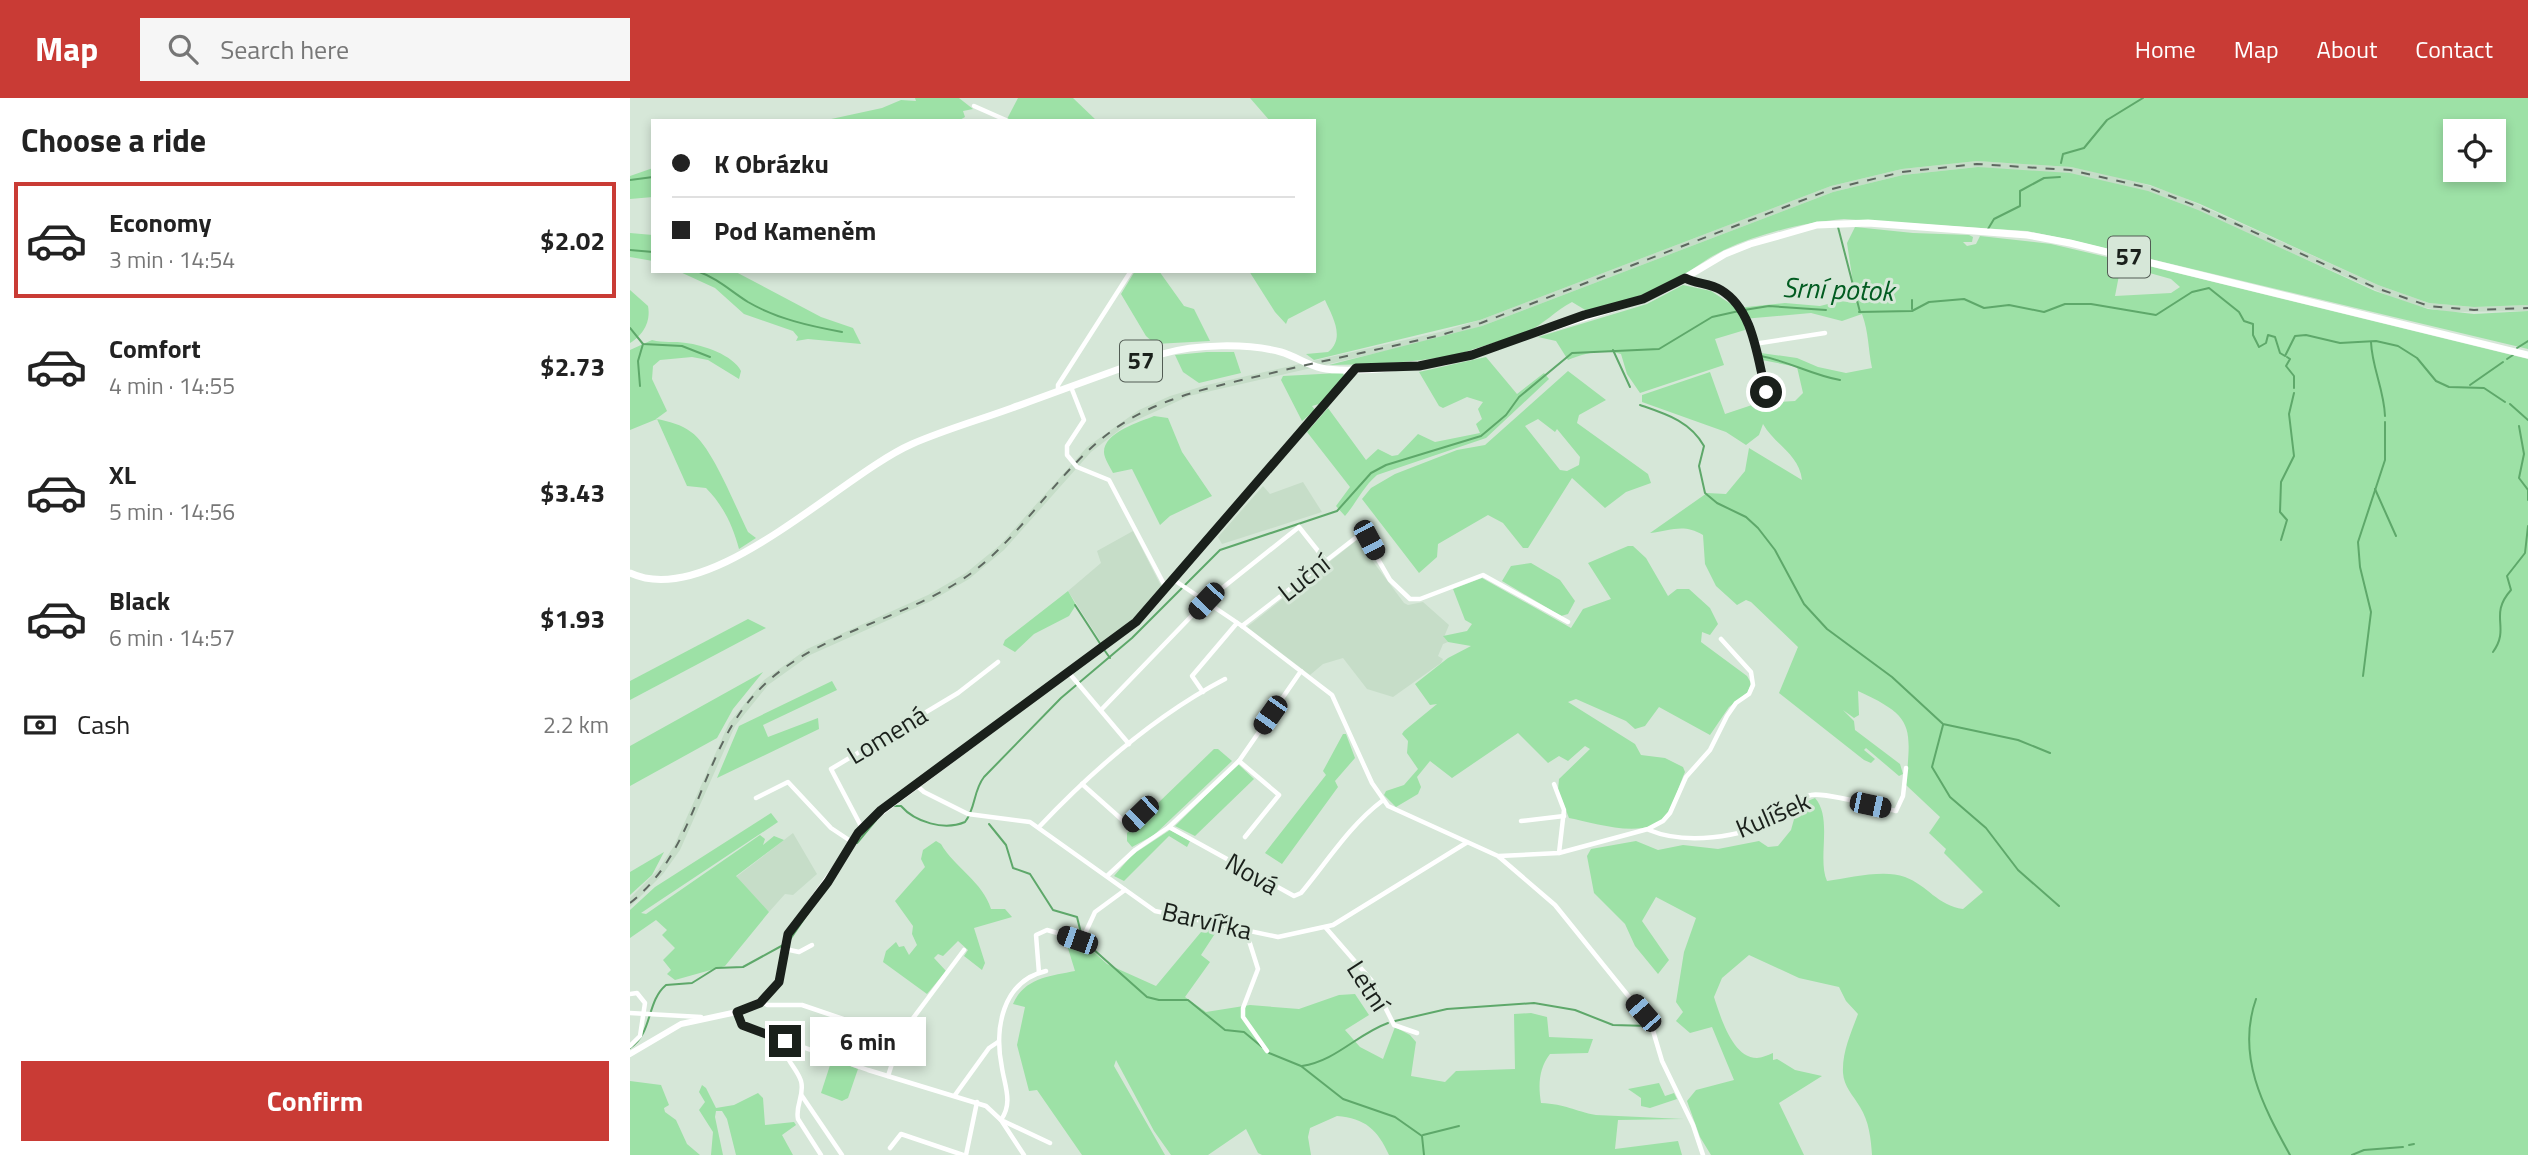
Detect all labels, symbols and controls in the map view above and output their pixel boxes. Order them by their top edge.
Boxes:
search box [140,18,630,81]
text: Map [35,24,98,74]
icon: search [164,30,202,68]
text: Search here [220,30,349,69]
text: Home [2135,31,2196,67]
text: Map [2234,31,2279,67]
text: About [2317,31,2377,67]
text: Contact [2415,31,2493,67]
text: Choose a ride [21,116,206,164]
map controls [2443,119,2506,182]
button: locate [2443,119,2506,182]
text: K Obrázku [714,144,829,183]
text: Economy [109,203,211,242]
icon: car [25,209,88,272]
text: Pod Kameněm [714,211,876,250]
text: $2.02 [540,221,605,260]
road number: 57 [2108,237,2150,278]
text: 3 min · 14:54 [109,242,235,277]
water label: Srní potok [1782,265,1898,312]
text: Comfort [109,329,201,368]
icon: car [25,335,88,398]
road number: 57 [1120,340,1162,382]
text: $2.73 [540,347,605,386]
text: 4 min · 14:55 [109,368,235,403]
route start [1750,376,1782,408]
text: XL [109,455,136,494]
icon: car [25,461,88,524]
text: $3.43 [540,473,605,512]
text: 5 min · 14:56 [109,494,235,529]
car [1350,517,1389,563]
street label: Luční [1269,543,1340,611]
car [1184,578,1229,624]
text: Black [109,581,170,620]
icon: car [25,587,88,650]
text: $1.93 [540,599,605,638]
text: 6 min · 14:57 [109,620,235,655]
car [1250,692,1291,738]
street label: Lomená [839,695,934,774]
text: Cash [77,705,130,744]
icon: cash [21,706,59,744]
text: 2.2 km [543,707,609,742]
street label: Kulíšek [1729,781,1816,848]
car [1848,790,1893,820]
car [1118,792,1163,836]
street label: Nová [1218,843,1286,905]
street label: Barvířka [1158,891,1256,950]
car [1054,923,1101,957]
street label: Letní [1337,952,1401,1021]
car [1622,990,1665,1036]
callout: 6 min [810,1016,925,1066]
text: 6 min [840,1024,896,1059]
route end [769,1025,801,1057]
button: Confirm [21,1061,609,1141]

